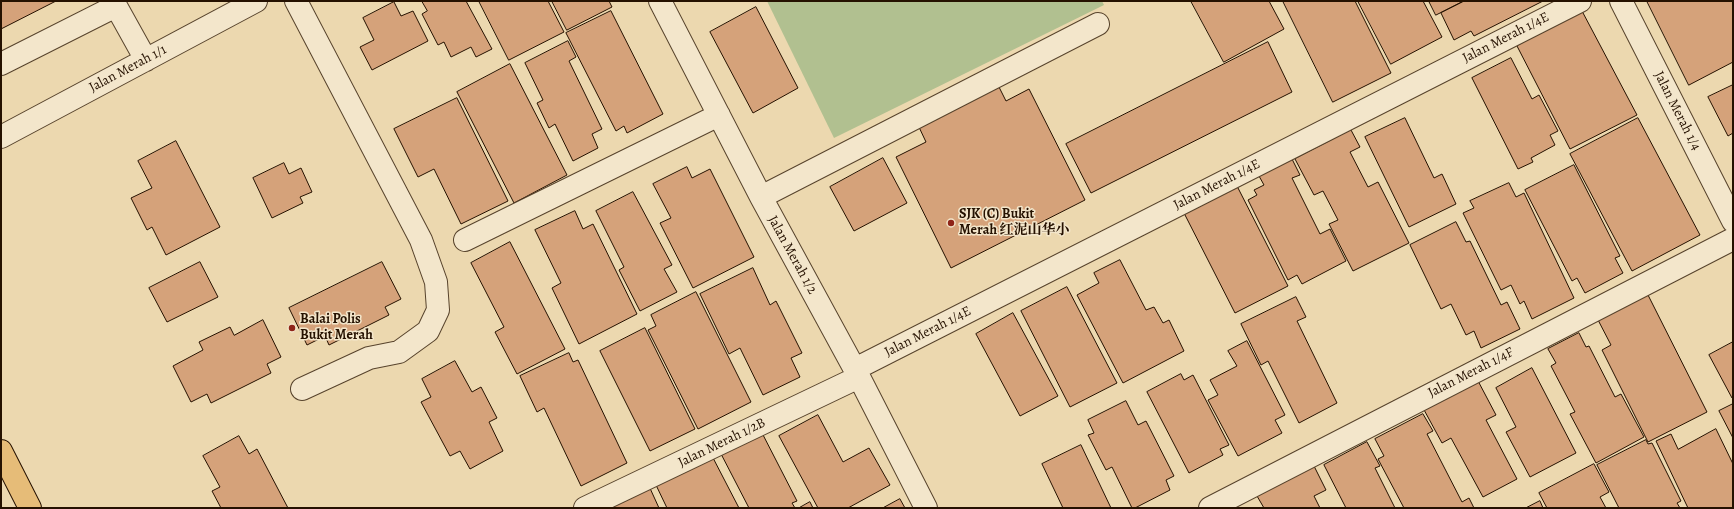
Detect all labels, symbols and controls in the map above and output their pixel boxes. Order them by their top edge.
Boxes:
street label: Jalan Merah 1/4E [1460,9,1552,67]
street label: Jalan Merah 1/1 [86,42,170,96]
street label: Jalan Merah 1/4 [1650,69,1704,153]
street label: Jalan Merah 1/4E [1171,156,1263,214]
place label: SJK (C) Bukit Merah 红泥山华小 [959,207,1069,240]
street label: Jalan Merah 1/2 [764,213,820,297]
marker: SJK (C) Bukit Merah 红泥山华小 [946,218,956,228]
street label: Jalan Merah 1/4E [882,303,974,361]
place label: Balai Polis Bukit Merah [300,312,373,344]
marker: Balai Polis Bukit Merah [287,323,297,333]
street label: Jalan Merah 1/4F [1425,344,1517,402]
street label: Jalan Merah 1/2B [675,415,769,471]

